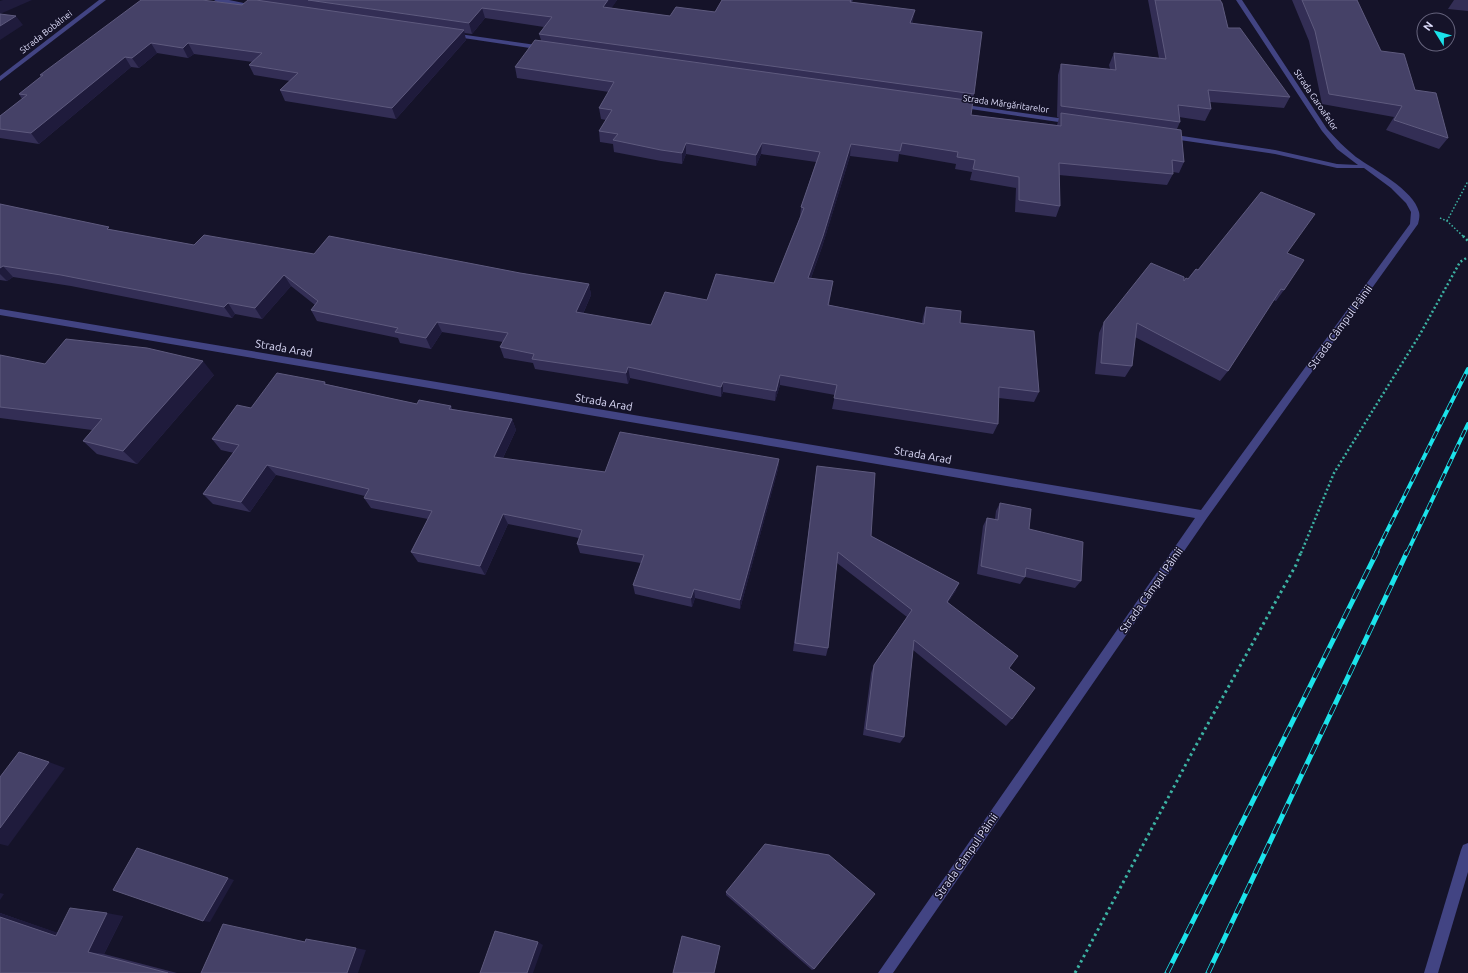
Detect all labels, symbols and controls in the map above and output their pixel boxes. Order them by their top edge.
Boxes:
street label: Strada Bobâlnei [18,8,74,56]
north arrow [1416,12,1456,52]
text: N [1421,19,1435,33]
street label: Strada Garoafelor [1292,68,1340,133]
street label: Strada Mărgăritarelor [962,93,1050,115]
street label: Strada Câmpul Pâinii [1305,283,1375,371]
street label: Strada Arad [254,337,314,359]
street label: Strada Arad [574,391,634,413]
street label: Strada Arad [893,444,953,466]
street label: Strada Câmpul Pâinii [1117,545,1185,635]
street label: Strada Câmpul Pâinii [932,811,1000,901]

